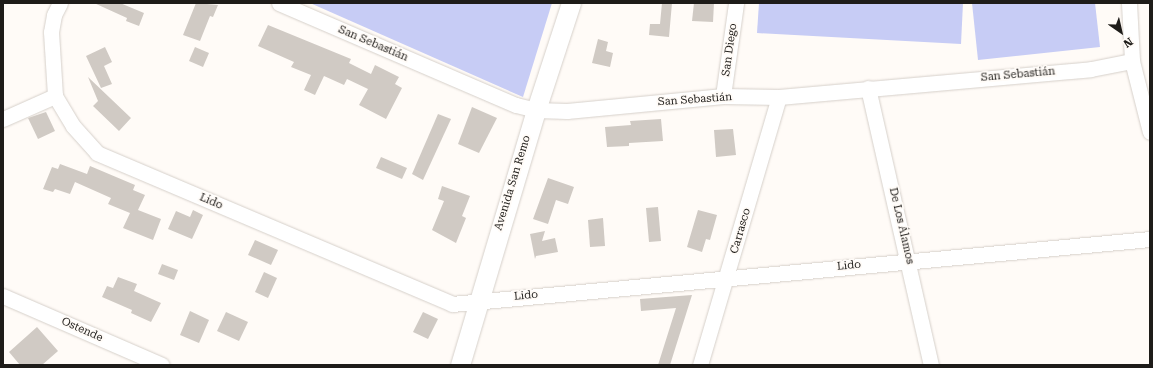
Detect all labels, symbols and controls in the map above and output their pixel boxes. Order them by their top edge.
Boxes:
north arrow [1101,12,1141,52]
street label: San Sebastián [336,23,410,65]
street label: San Diego [720,23,740,77]
text: N [1121,35,1135,50]
street label: San Sebastián [980,65,1056,85]
street label: San Sebastián [657,91,733,109]
street label: Avenida San Remo [492,134,534,232]
street label: De Los Álamos [886,186,916,266]
street label: Lido [197,191,225,213]
street label: Carrasco [728,207,754,255]
street label: Lido [836,258,862,274]
street label: Lido [513,288,539,304]
street label: Ostende [59,315,105,345]

